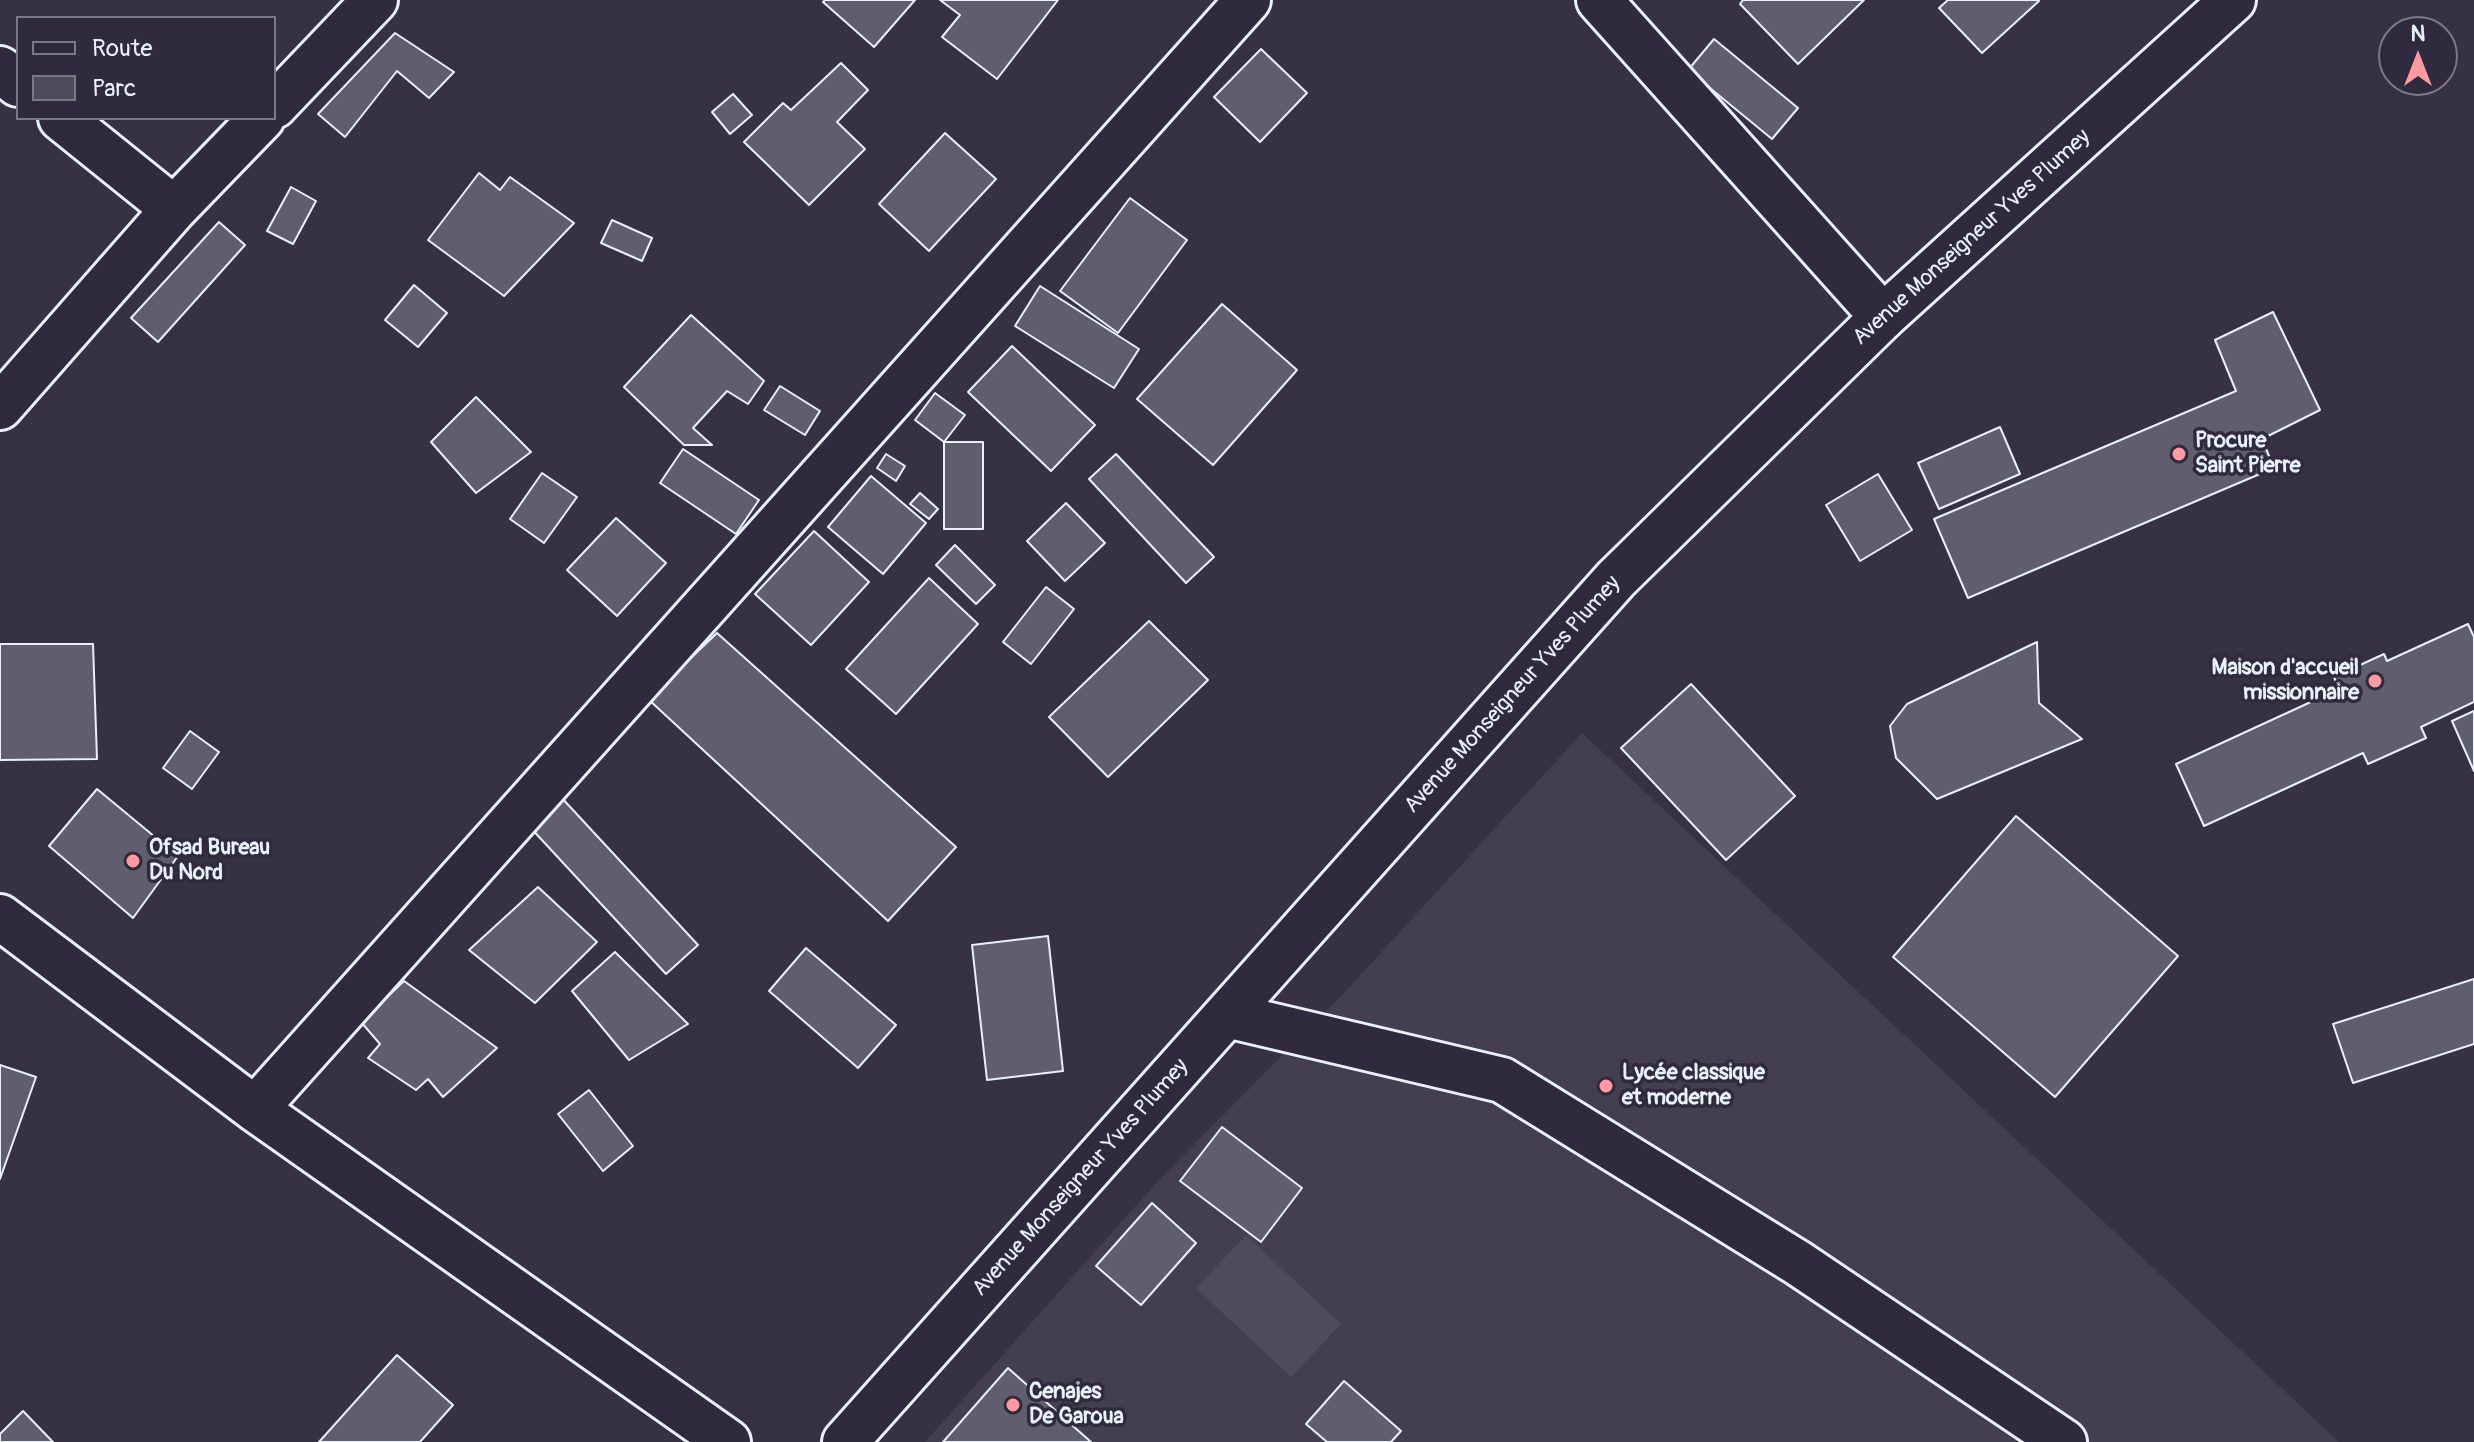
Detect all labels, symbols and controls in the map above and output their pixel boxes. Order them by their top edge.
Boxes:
legend [16,16,276,120]
north arrow [2378,16,2458,96]
text: N [2411,20,2425,48]
text: Route [92,34,152,63]
text: Parc [92,74,136,103]
street label: Avenue Monseigneur Yves Plumey [1848,124,2096,352]
place label: Procure Saint Pierre [2195,428,2301,480]
marker: Procure Saint Pierre [2170,445,2188,463]
street label: Avenue Monseigneur Yves Plumey [1399,571,1627,819]
place label: Maison d'accueil missionnaire [2212,655,2359,706]
marker: Maison d'accueil missionnaire [2366,672,2384,690]
place label: Ofsad Bureau Du Nord [149,835,270,886]
marker: Ofsad Bureau Du Nord [124,852,142,870]
street label: Avenue Monseigneur Yves Plumey [967,1054,1195,1302]
place label: Lycée classique et moderne [1622,1060,1765,1112]
marker: Lycée classique et moderne [1597,1077,1615,1095]
place label: Cenajes De Garoua [1029,1379,1124,1430]
marker: Cenajes De Garoua [1004,1396,1022,1414]

